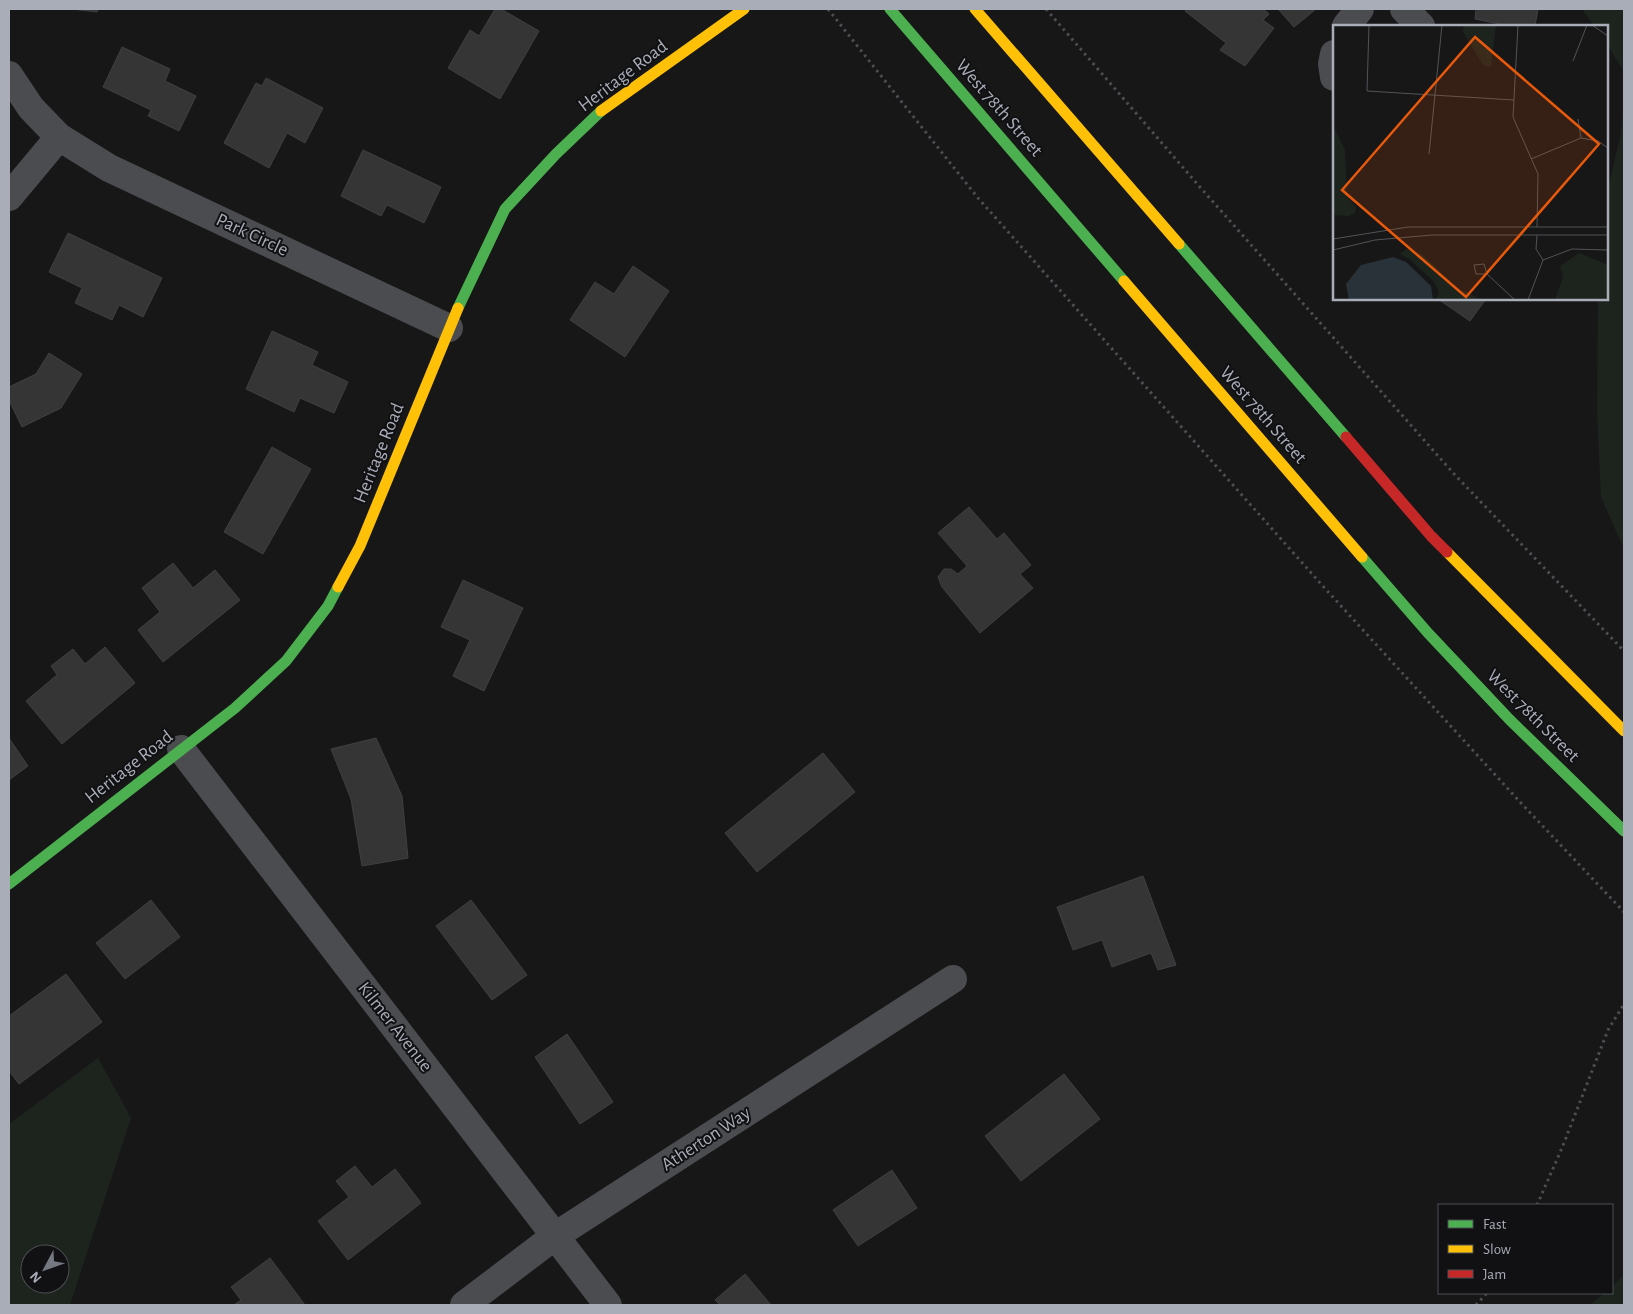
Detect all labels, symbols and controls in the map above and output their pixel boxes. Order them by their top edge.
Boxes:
inset map [1333,25,1608,300]
street label: Heritage Road [575,36,671,115]
street label: West 78th Street [952,56,1046,160]
street label: Park Circle [213,210,291,260]
street label: West 78th Street [1216,363,1310,467]
street label: Heritage Road [350,400,408,506]
street label: West 78th Street [1483,666,1583,766]
street label: Heritage Road [81,727,177,807]
street label: Kilmer Avenue [354,978,436,1076]
street label: Atherton Way [658,1103,754,1175]
legend [1438,1204,1613,1294]
text: Fast [1483,1217,1507,1232]
text: Slow [1483,1242,1511,1257]
north arrow [20,1244,70,1294]
text: Jam [1483,1267,1506,1282]
text: N [27,1269,44,1285]

